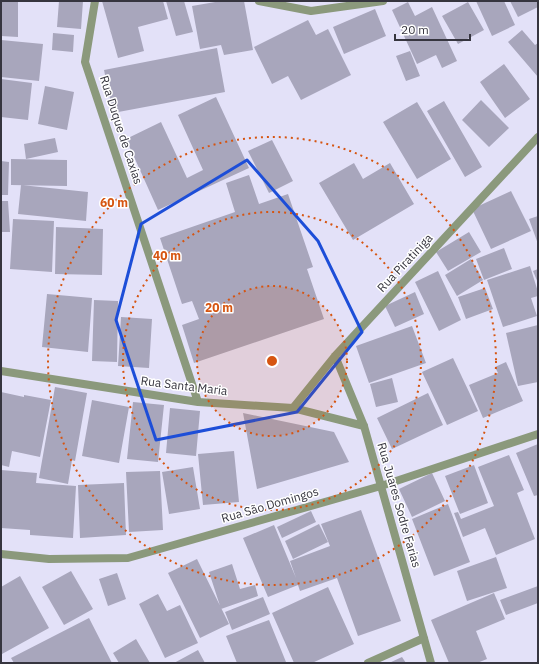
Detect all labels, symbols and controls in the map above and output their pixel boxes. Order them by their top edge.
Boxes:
scale bar [395,16,470,42]
text: 20 m [401,22,429,37]
street label: Rua Duque de Caxias [97,74,146,186]
text: 60 m [100,195,128,210]
street label: Rua Piratiniga [374,230,436,295]
text: 40 m [153,248,181,263]
text: 20 m [205,300,233,315]
centre of rings [265,354,279,368]
street label: Rua Santa Maria [140,373,229,398]
street label: Rua Juares Sodre Farias [374,441,425,569]
street label: Rua São Domingos [219,483,320,526]

